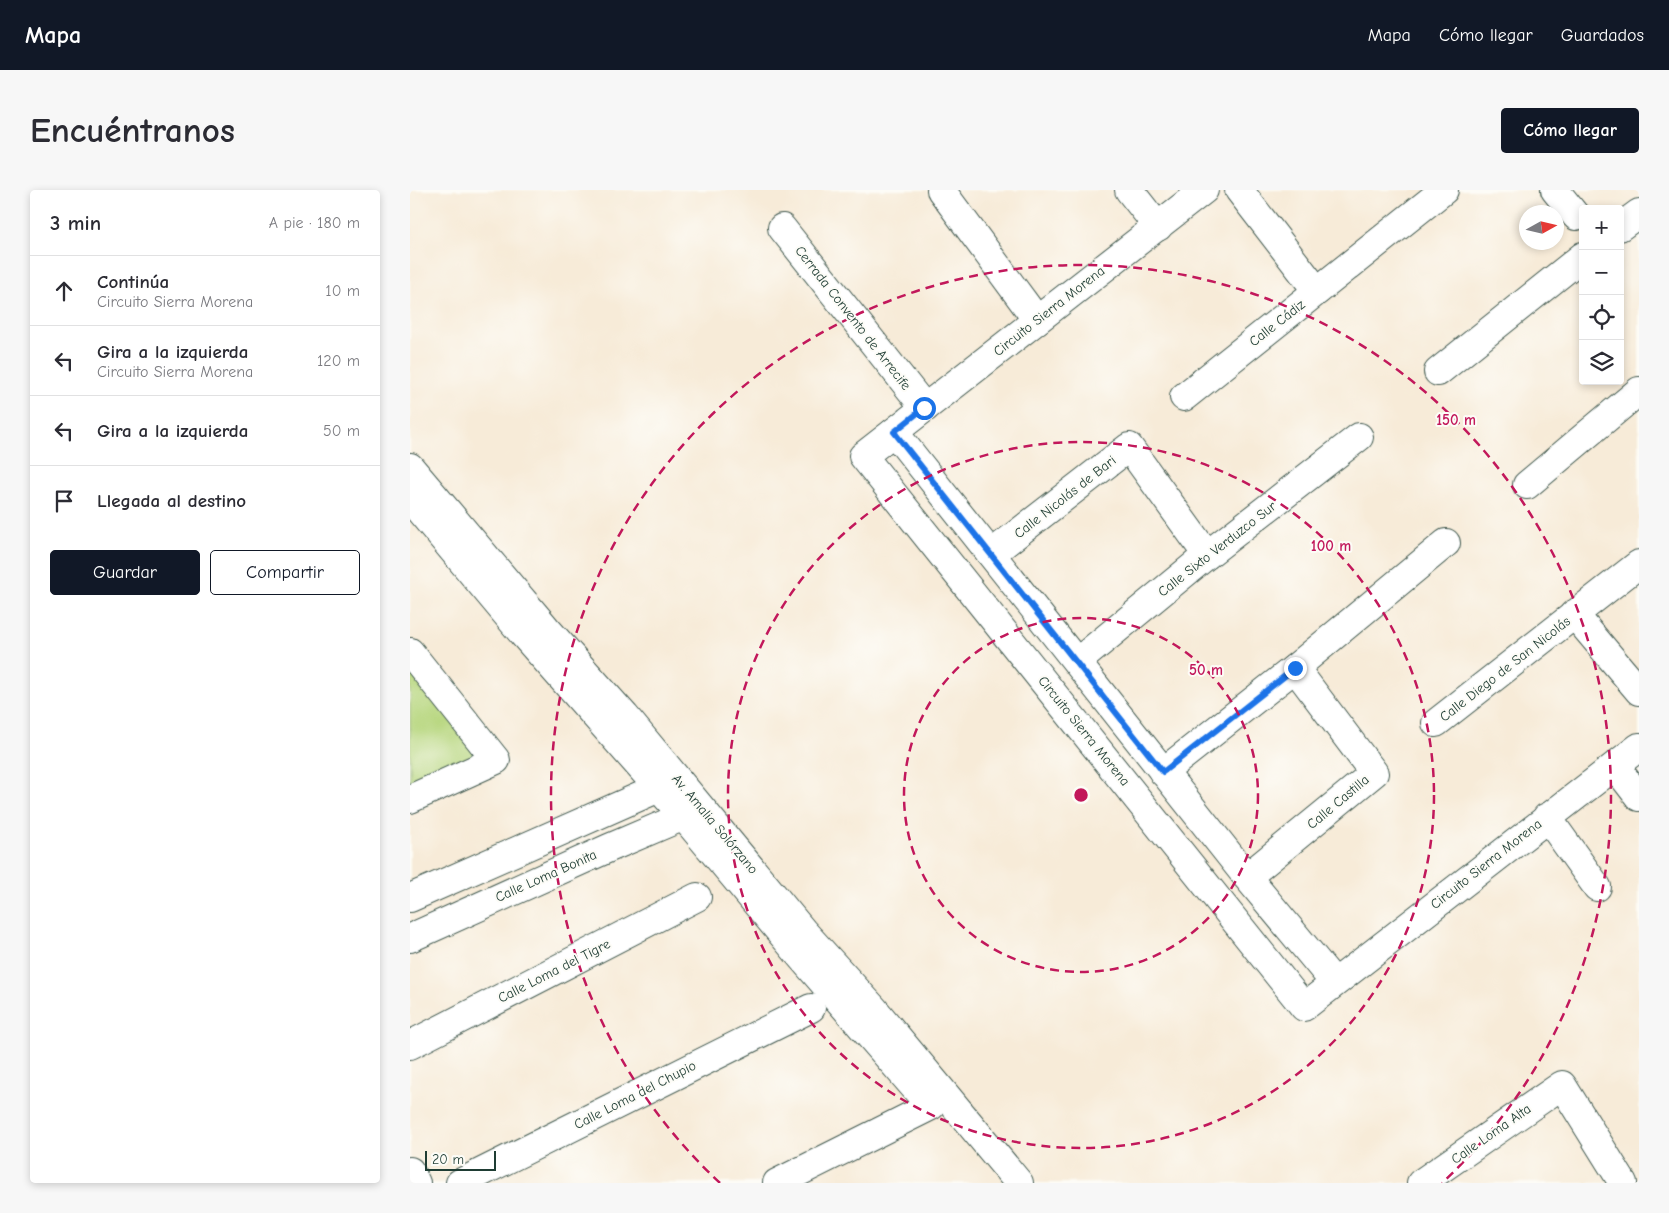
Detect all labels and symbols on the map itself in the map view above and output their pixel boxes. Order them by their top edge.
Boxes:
north arrow [1519,205,1564,250]
street label: Cerrada Convento de Arrecife [791,242,915,394]
street label: Circuito Sierra Morena [990,262,1108,360]
street label: Calle Cádiz [1246,296,1308,350]
route start [913,397,936,420]
text: 150 m [1436,411,1476,429]
street label: Calle Nicolás de Bari [1011,452,1119,542]
street label: Calle Sixto Verduzco Sur [1155,497,1280,600]
text: 100 m [1311,537,1351,555]
street label: Calle Diego de San Nicolás [1436,613,1574,725]
route end [1284,657,1307,680]
text: 50 m [1189,661,1223,679]
street label: Circuito Sierra Morena [1034,673,1134,789]
street label: Av. Amalia Solórzano [668,771,762,877]
street label: Calle Castilla [1303,771,1373,833]
centre of rings [1072,786,1090,804]
street label: Circuito Sierra Morena [1427,815,1545,913]
street label: Calle Loma Bonita [493,846,599,906]
street label: Calle Loma del Tigre [495,935,613,1007]
street label: Calle Loma del Chupio [571,1057,699,1133]
street label: Calle Loma Alta [1448,1100,1534,1168]
scale bar [425,1148,496,1171]

